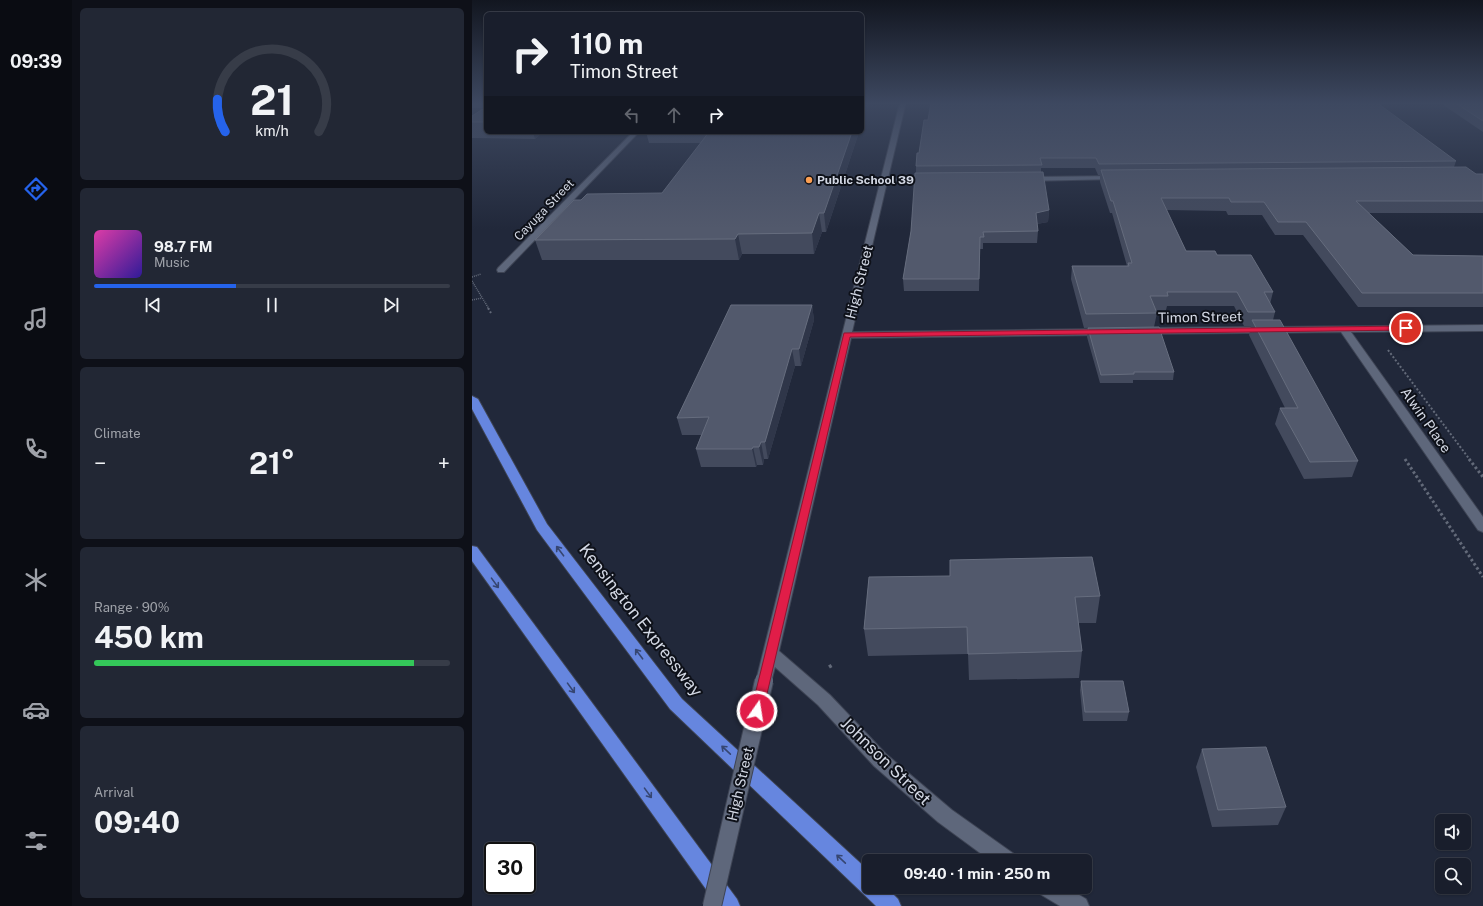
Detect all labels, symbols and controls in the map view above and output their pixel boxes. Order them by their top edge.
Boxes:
text: 110 m [570,27,643,60]
icon: right [504,28,556,80]
text: 09:39 [10,51,62,72]
text: Timon Street [570,61,678,82]
text: 21 [250,75,294,124]
icon: left [621,104,643,126]
icon: ahead [663,104,685,126]
icon: right [705,104,727,126]
text: km/h [255,121,289,138]
place label: Public School 39 [817,173,914,187]
icon: directions [22,175,50,203]
marker: Public School 39 [804,175,814,185]
street label: Cayuga Street [511,176,577,244]
text: 98.7 FM [154,238,212,255]
street label: High Street [842,244,876,320]
text: Music [154,255,190,270]
icon: previous [142,294,164,316]
icon: pause [261,294,283,316]
icon: next [380,294,402,316]
icon: music [22,305,50,333]
street label: Timon Street [1158,308,1242,326]
pin [1389,311,1423,345]
icon: arrive [1395,317,1417,339]
street label: Alwin Place [1398,384,1454,456]
text: Climate [94,426,141,441]
icon: phone [22,435,50,463]
text: 21° [249,445,295,481]
text: − [94,450,106,476]
text: + [438,450,450,476]
street label: Kensington Expressway [575,540,707,700]
one-way arrow [556,545,564,556]
icon: climate [22,566,50,594]
one-way arrow [491,577,499,588]
text: Range · 90% [94,600,169,615]
text: 450 km [94,619,204,655]
one-way arrow [634,649,643,660]
one-way arrow [567,682,575,693]
position arrow [736,690,778,732]
icon: car [22,696,50,724]
street label: Johnson Street [837,713,935,809]
one-way arrow [721,746,731,755]
street label: High Street [724,746,756,822]
text: Arrival [94,785,134,800]
one-way arrow [644,787,652,798]
text: 09:40 [94,804,180,840]
map controls [1435,814,1471,894]
button: sound [1435,814,1471,850]
icon: filters [22,827,50,855]
speed limit sign: 30 [484,842,536,894]
one-way arrow [836,854,846,864]
button: search [1435,858,1471,894]
text: 09:40 · 1 min · 250 m [904,865,1050,882]

